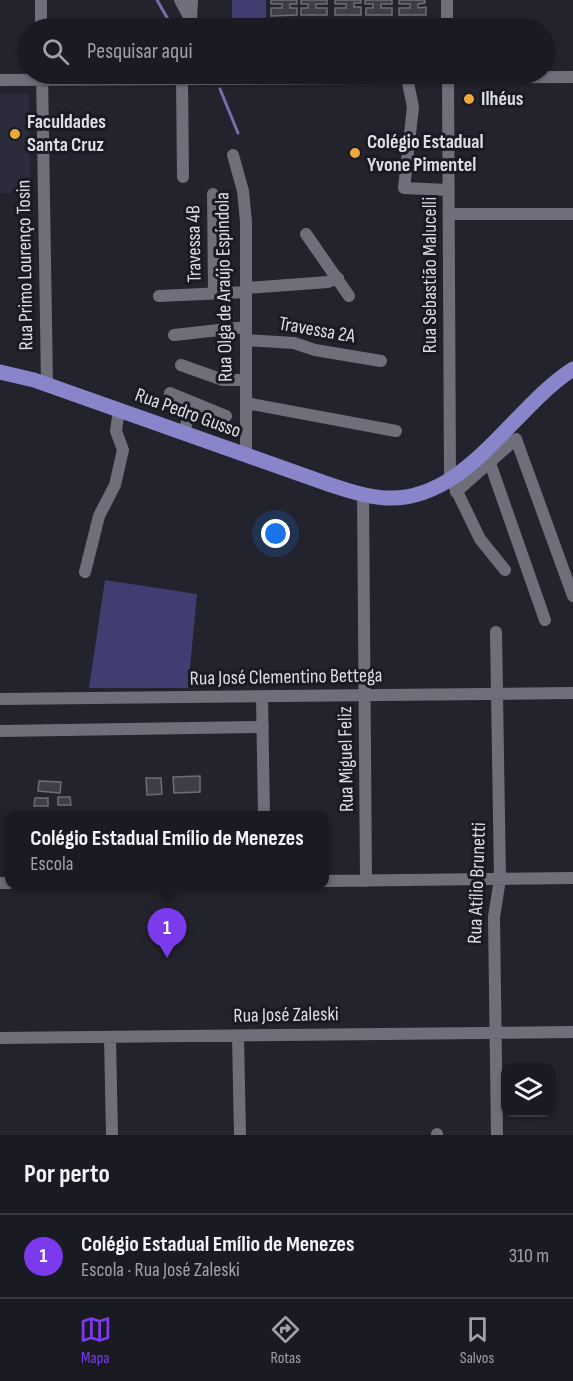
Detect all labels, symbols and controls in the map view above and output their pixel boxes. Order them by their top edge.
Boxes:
search box [18,18,555,84]
icon: search [39,35,72,68]
text: Pesquisar aqui [87,38,192,65]
place label: Ilhéus [481,87,524,111]
marker: Ilhéus [462,92,476,106]
place label: Faculdades Santa Cruz [27,110,106,157]
marker: Faculdades Santa Cruz [8,127,22,141]
place label: Colégio Estadual Yvone Pimentel [367,130,484,177]
marker: Colégio Estadual Yvone Pimentel [348,146,362,160]
street label: Rua Primo Lourenço Tosin [12,180,38,350]
street label: Rua Olga de Araújo Espíndola [210,192,238,382]
street label: Rua Sebastião Malucelli [418,197,442,353]
street label: Travessa 4B [181,205,207,283]
street label: Travessa 2A [277,311,357,349]
street label: Rua Pedro Gusso [132,383,244,443]
your location [261,519,290,548]
street label: Rua José Clementino Bettega [190,663,382,691]
street label: Rua Miguel Feliz [333,706,359,812]
popup [5,811,329,889]
street label: Rua Atílio Brunetti [463,822,491,944]
text: Colégio Estadual Emílio de Menezes [30,825,304,852]
text: Escola [30,852,73,876]
pin: 1 [148,908,186,958]
street label: Rua José Zaleski [233,1002,339,1028]
map controls [501,1063,555,1117]
button: layers [501,1063,555,1117]
text: Por perto [24,1159,110,1190]
text: Colégio Estadual Emílio de Menezes [81,1231,354,1258]
text: 1 [40,1244,47,1268]
text: 310 m [509,1244,549,1268]
text: Escola · Rua José Zaleski [81,1258,240,1282]
tab: Mapa [79,1313,112,1368]
tab: Rotas [269,1313,302,1368]
tab: Salvos [460,1313,494,1368]

